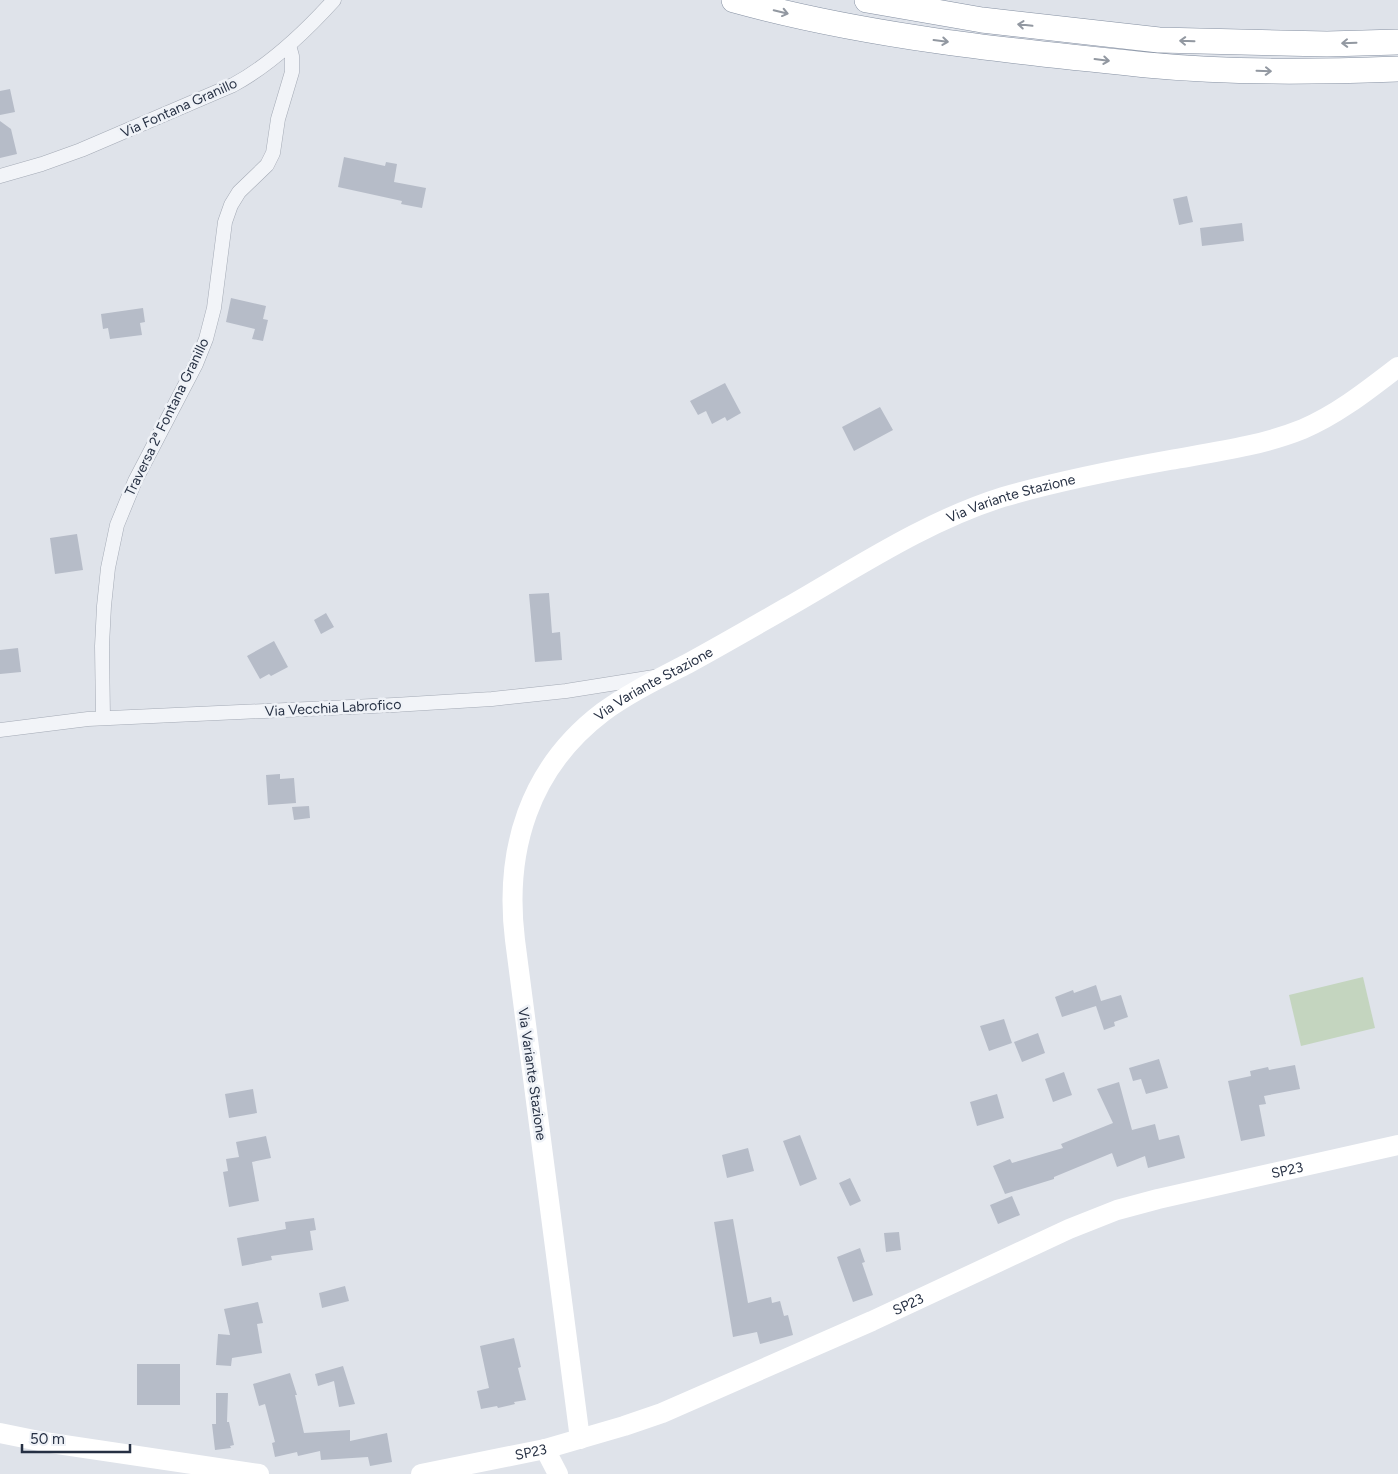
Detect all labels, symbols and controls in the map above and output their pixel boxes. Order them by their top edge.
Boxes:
one-way arrow [773,8,789,17]
one-way arrow [1017,20,1033,30]
one-way arrow [933,36,949,46]
one-way arrow [1179,36,1195,45]
one-way arrow [1342,38,1358,48]
one-way arrow [1094,55,1110,65]
one-way arrow [1256,66,1272,76]
street label: Via Fontana Granillo [118,75,240,141]
street label: Traversa 2ª Fontana Granillo [121,335,213,499]
street label: Via Variante Stazione [944,470,1077,526]
street label: Via Variante Stazione [591,643,716,724]
street label: Via Vecchia Labrofico [264,696,402,720]
street label: Via Variante Stazione [514,1007,550,1142]
street label: SP23 [1270,1158,1305,1182]
street label: SP23 [890,1290,926,1319]
scale bar [22,1422,130,1454]
text: 50 m [30,1430,65,1448]
street label: SP23 [513,1440,548,1463]

